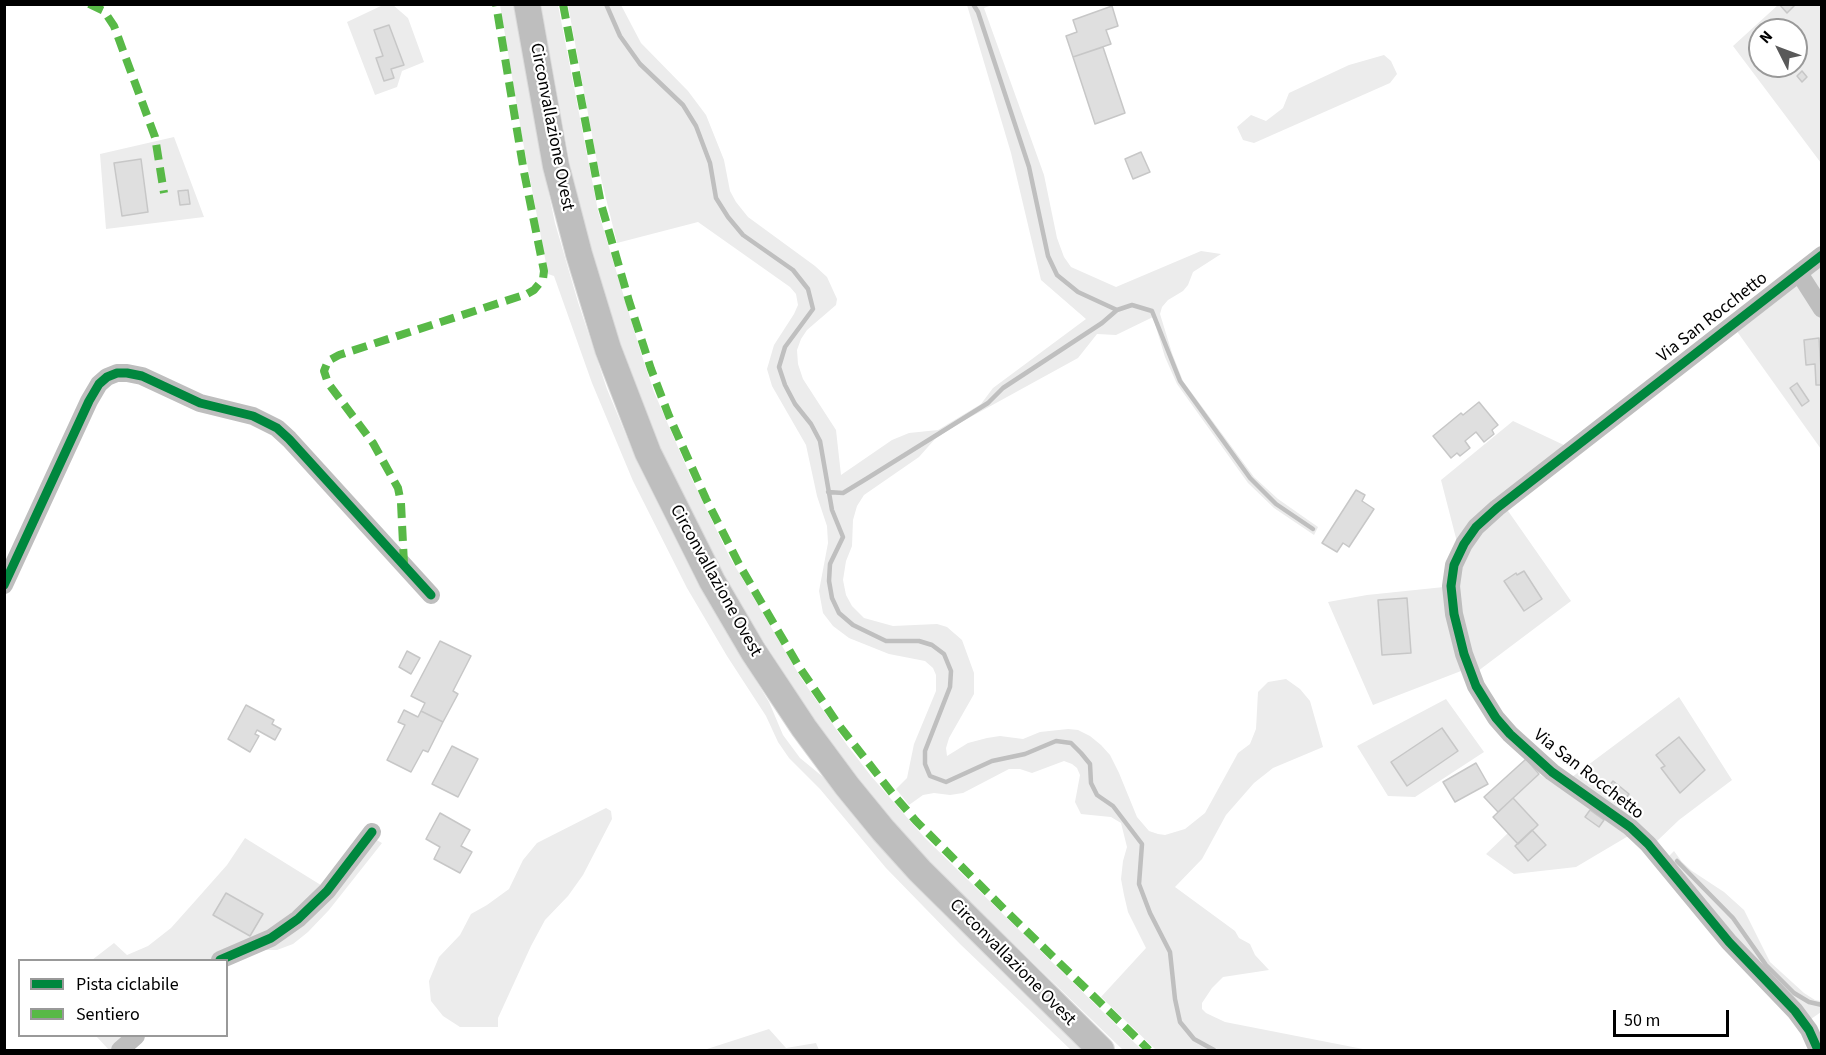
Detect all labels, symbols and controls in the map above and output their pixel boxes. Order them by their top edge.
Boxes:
north arrow [1748,18,1808,78]
text: N [1754,26,1778,49]
street label: Circonvallazione Ovest [524,41,578,213]
street label: Via San Rocchetto [1653,268,1773,368]
street label: Circonvallazione Ovest [664,501,766,661]
street label: Via San Rocchetto [1528,725,1648,825]
street label: Circonvallazione Ovest [944,895,1080,1031]
legend [18,959,228,1037]
text: Pista ciclabile [76,972,179,997]
scale bar [1616,998,1732,1036]
text: Sentiero [76,1002,140,1027]
text: 50 m [1624,1008,1660,1033]

